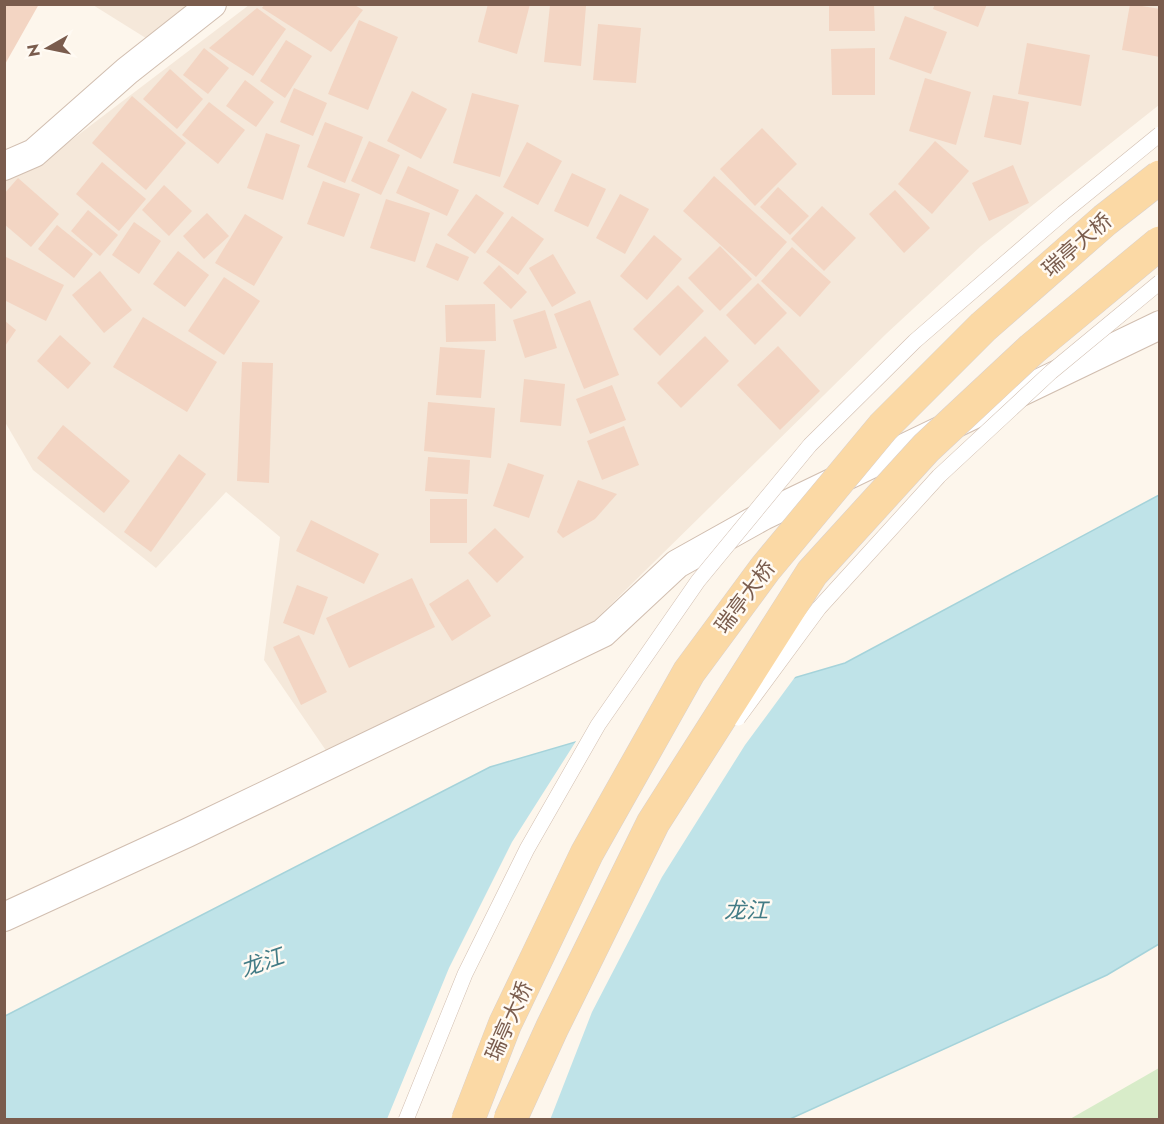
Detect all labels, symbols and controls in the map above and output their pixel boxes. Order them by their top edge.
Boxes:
north arrow [18,18,78,78]
text: N [21,42,46,58]
street label: 瑞亭大桥 [1035,206,1119,284]
street label: 瑞亭大桥 [708,554,782,640]
water label: 龙江 [724,894,770,926]
water label: 龙江 [236,939,290,984]
street label: 瑞亭大桥 [478,977,540,1065]

